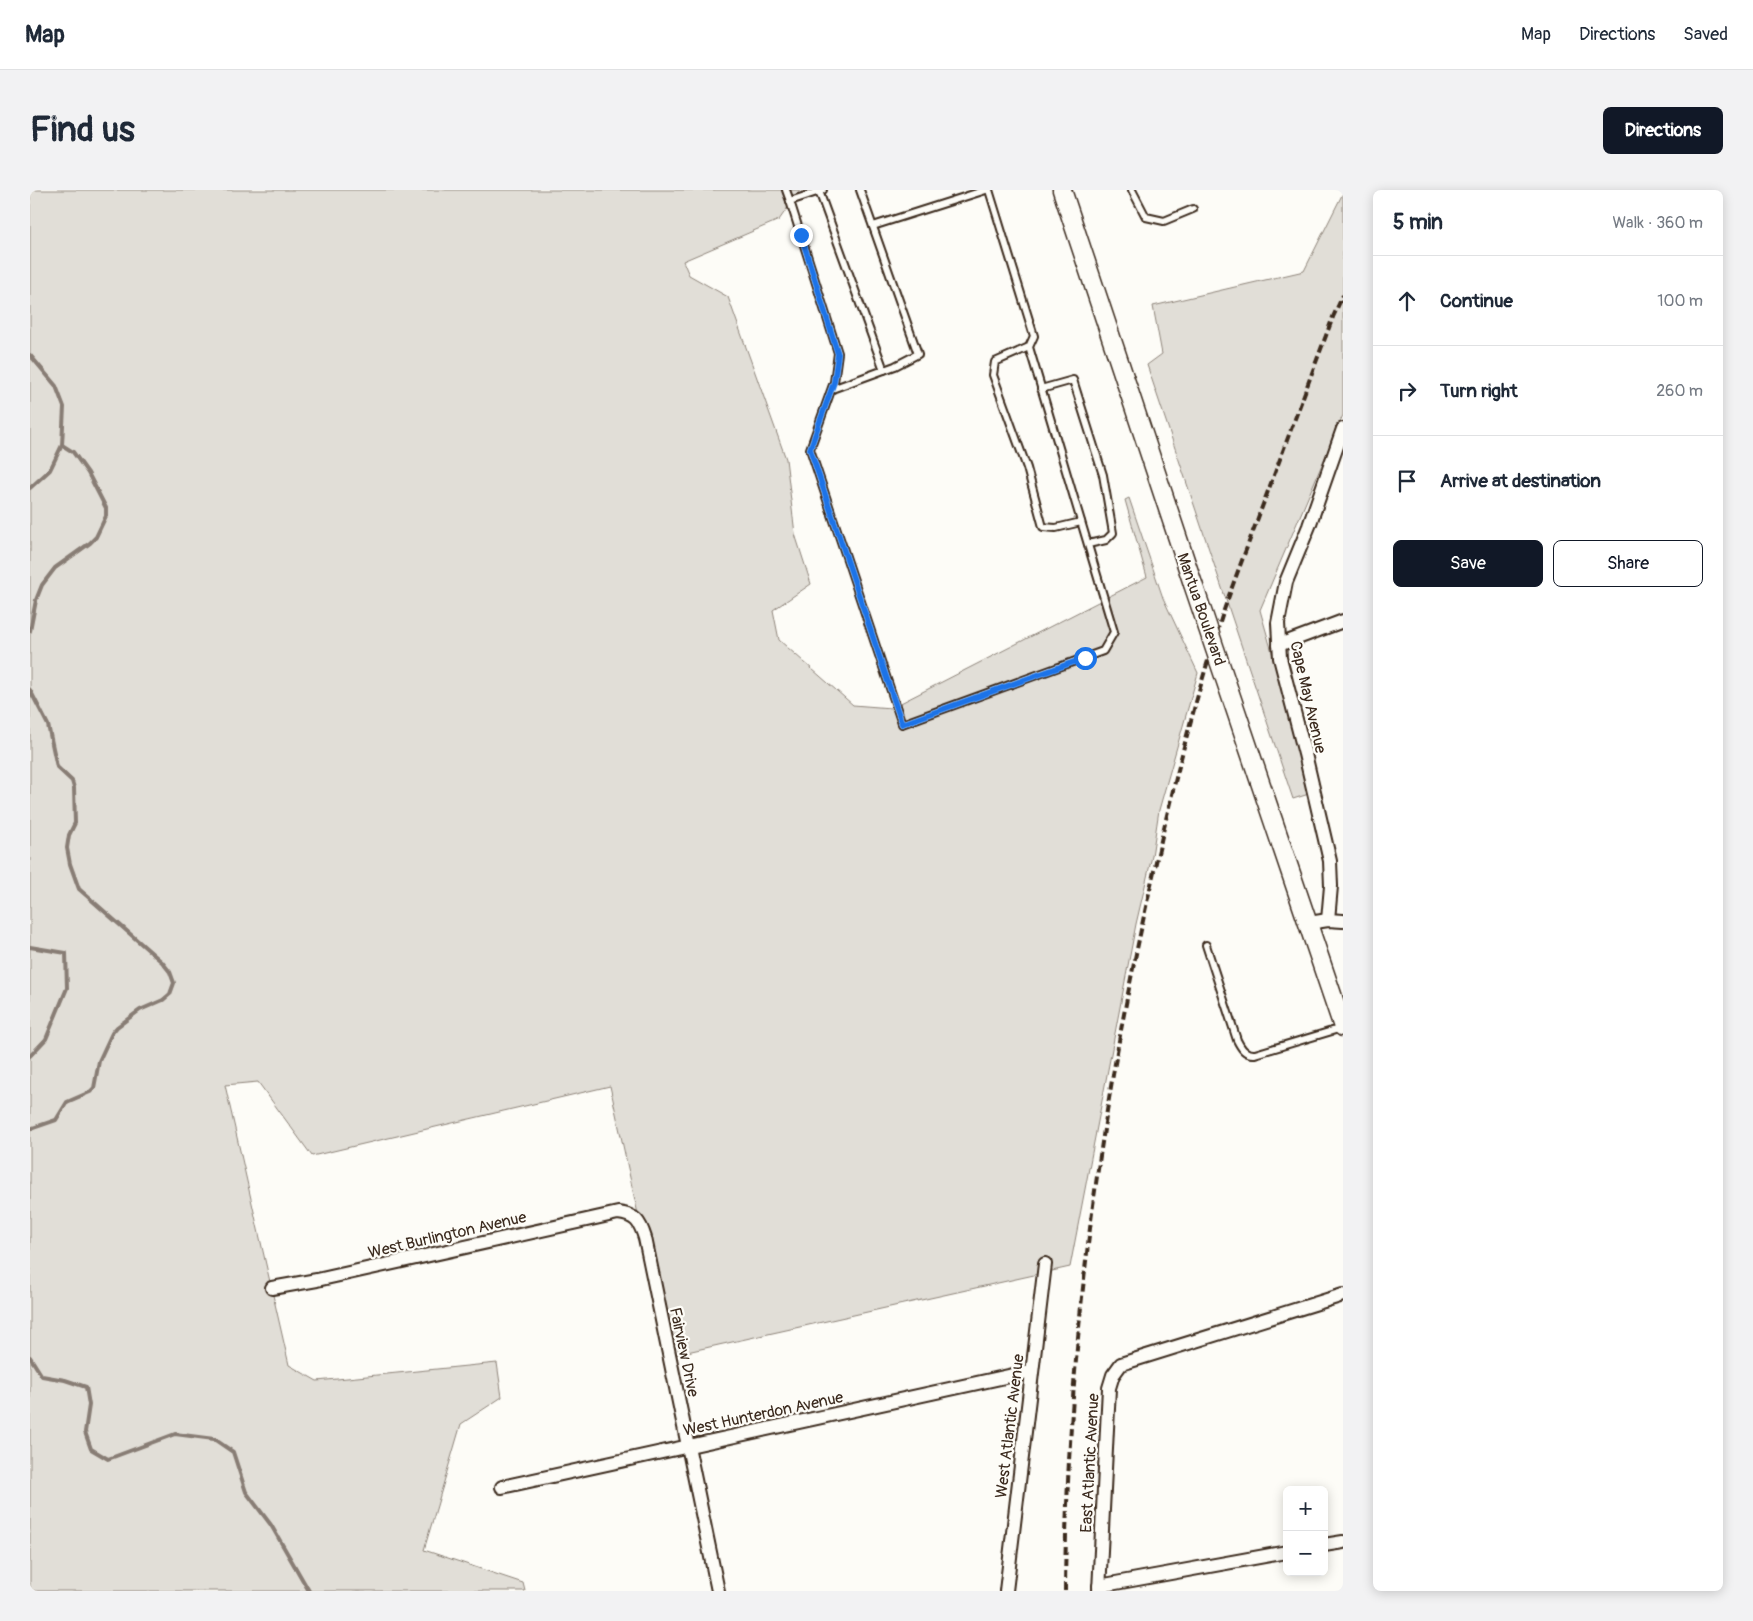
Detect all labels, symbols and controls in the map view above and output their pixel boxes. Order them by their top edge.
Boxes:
text: Map [25,20,65,49]
text: Map [1521,23,1551,46]
text: Directions [1579,23,1655,46]
text: Saved [1683,23,1728,46]
button: Directions [1603,107,1723,154]
text: Find us [30,108,135,152]
text: 5 min [1393,209,1443,236]
text: Walk · 360 m [1612,213,1703,233]
route end [790,224,813,247]
icon: ahead [1393,287,1421,315]
text: Continue [1440,289,1513,313]
text: 100 m [1657,291,1703,311]
icon: right [1393,377,1421,405]
text: Turn right [1440,379,1518,403]
text: 260 m [1656,381,1703,401]
icon: arrive [1393,467,1421,495]
text: Arrive at destination [1440,469,1601,493]
button: Save [1393,540,1543,587]
button: Share [1553,540,1703,587]
street label: Mantua Boulevard [1172,550,1230,668]
street label: Cape May Avenue [1285,639,1331,755]
route start [1074,647,1097,670]
street label: West Burlington Avenue [366,1207,528,1263]
street label: Fairview Drive [665,1306,703,1399]
street label: West Atlantic Avenue [991,1353,1029,1499]
street label: West Hunterdon Avenue [681,1387,845,1441]
street label: East Atlantic Avenue [1076,1393,1104,1533]
map controls [1283,1486,1328,1576]
button: + [1283,1486,1328,1531]
button: − [1283,1531,1328,1576]

